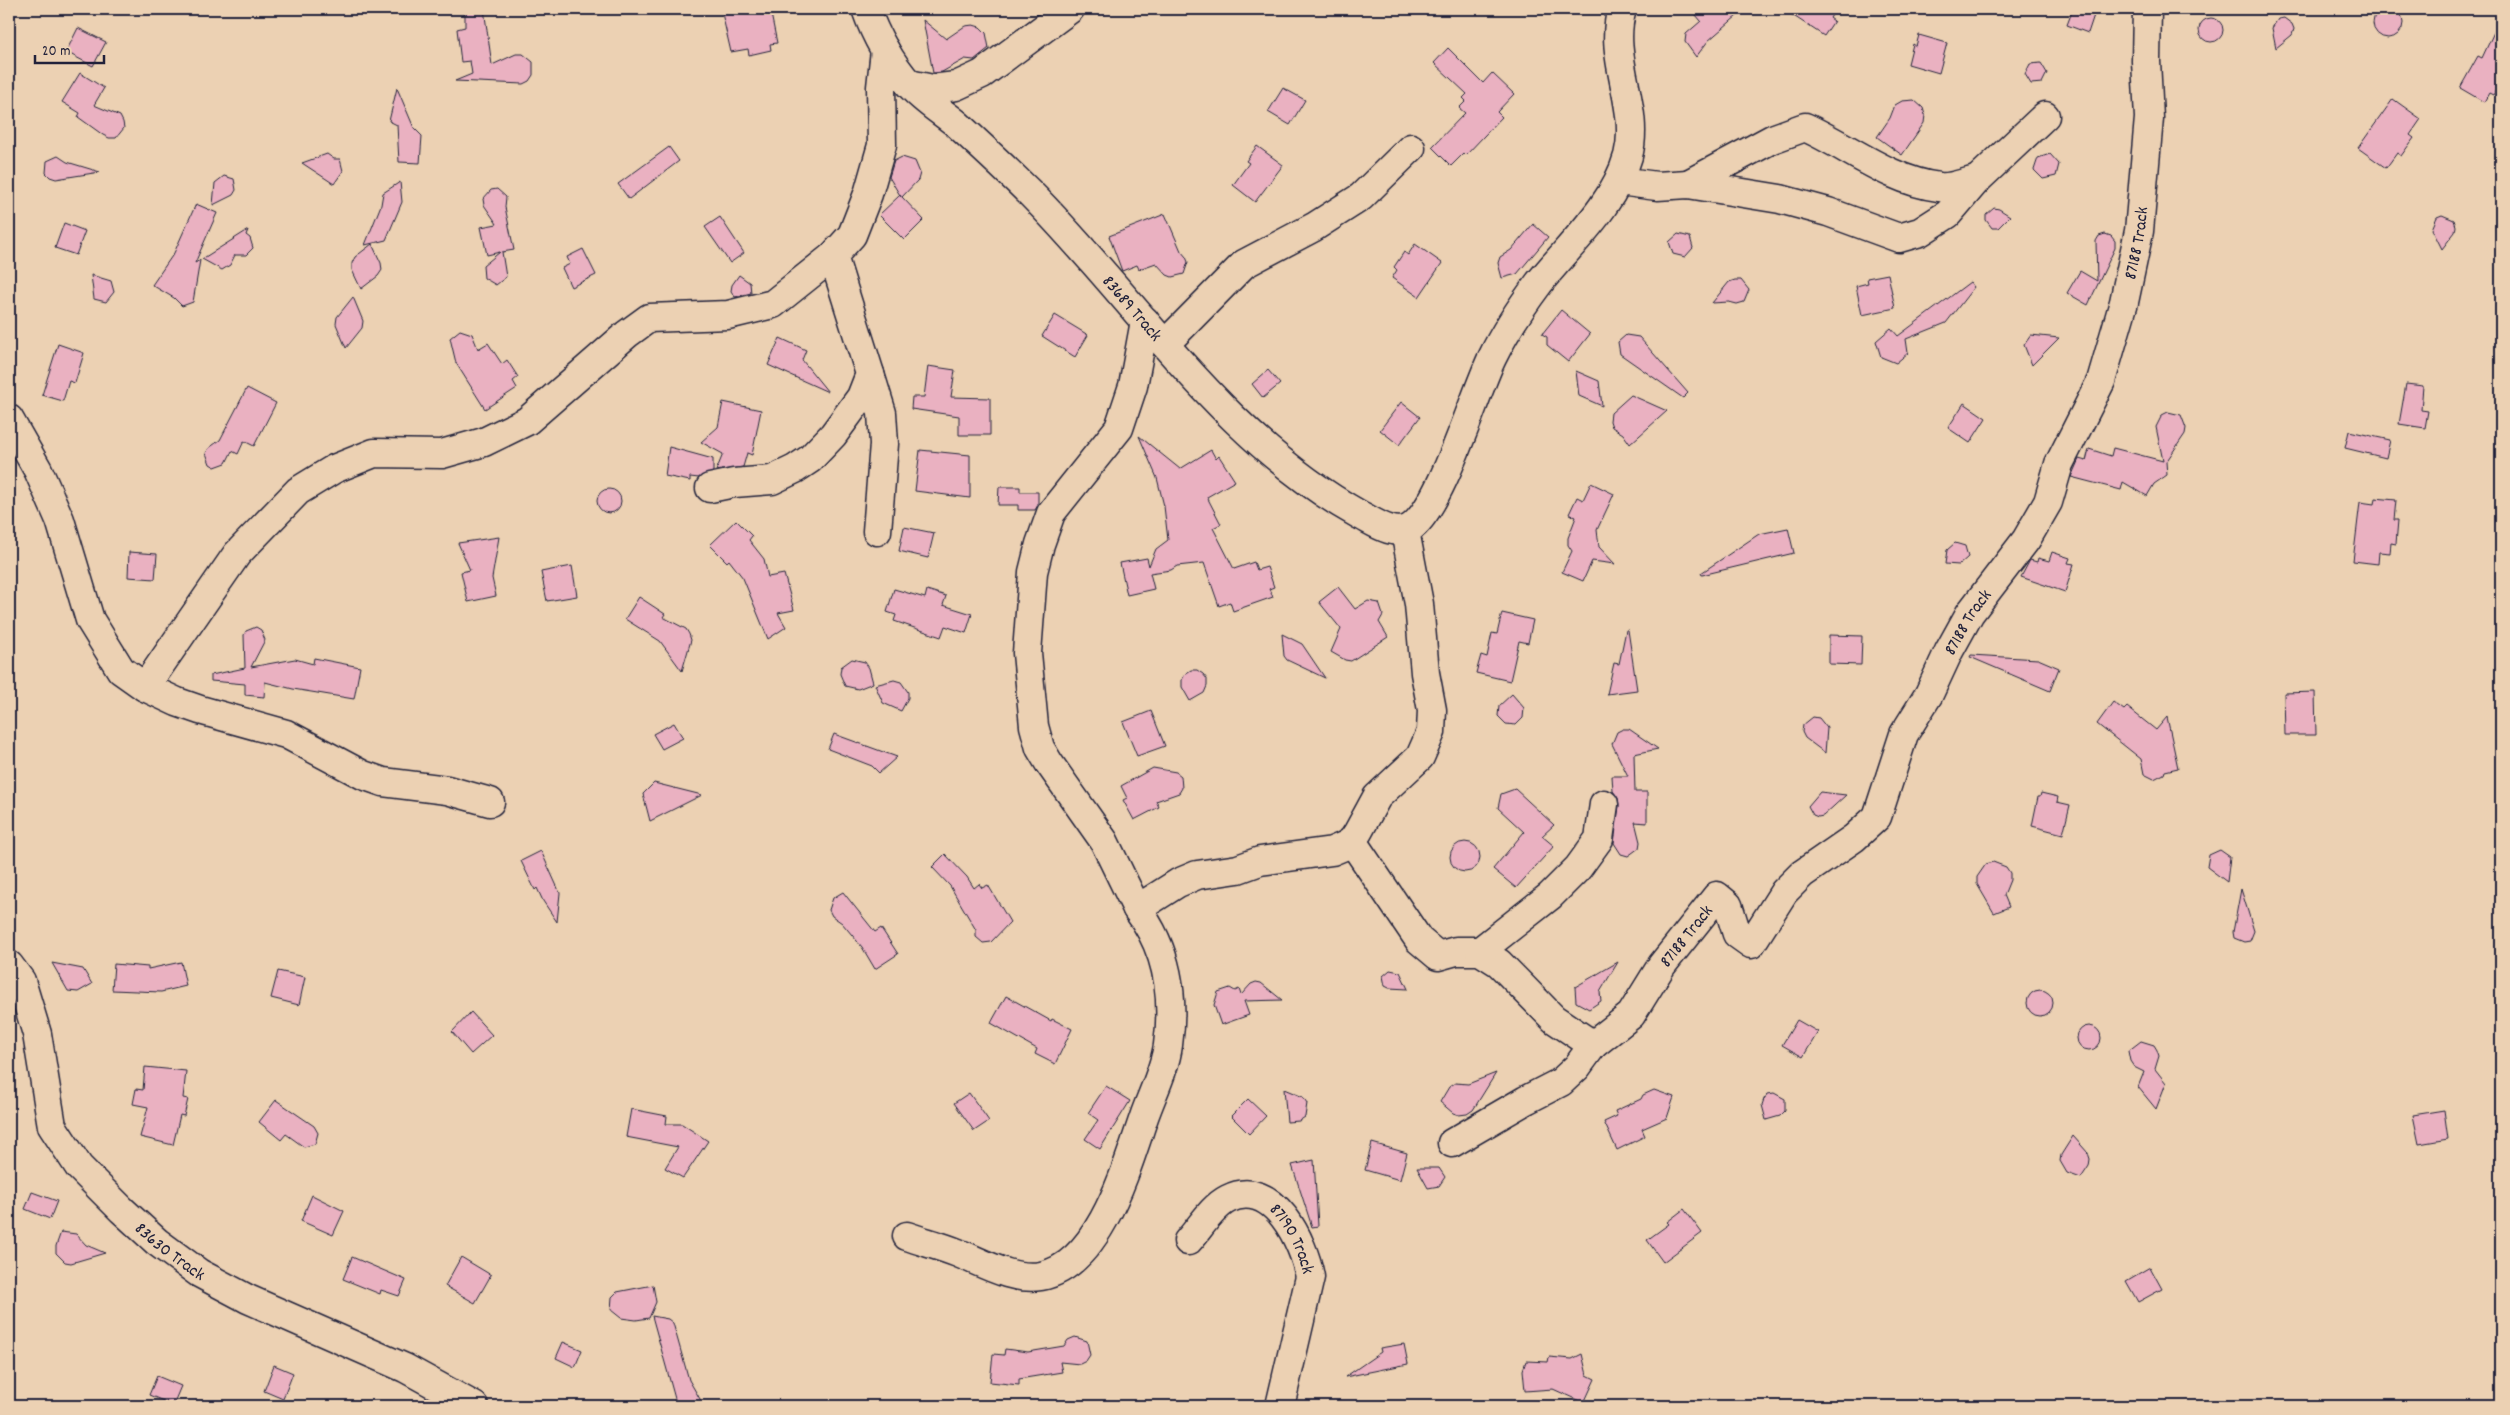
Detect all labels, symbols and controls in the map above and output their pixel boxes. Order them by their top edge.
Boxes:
scale bar [35,32,104,64]
text: 20 m [42,41,70,63]
street label: 87188 Track [2119,206,2156,282]
street label: 83689 Track [1095,271,1167,348]
street label: 87188 Track [1939,585,1999,660]
street label: 87188 Track [1655,900,1720,974]
street label: 87190 Track [1263,1198,1319,1277]
street label: 83630 Track [128,1217,208,1289]

